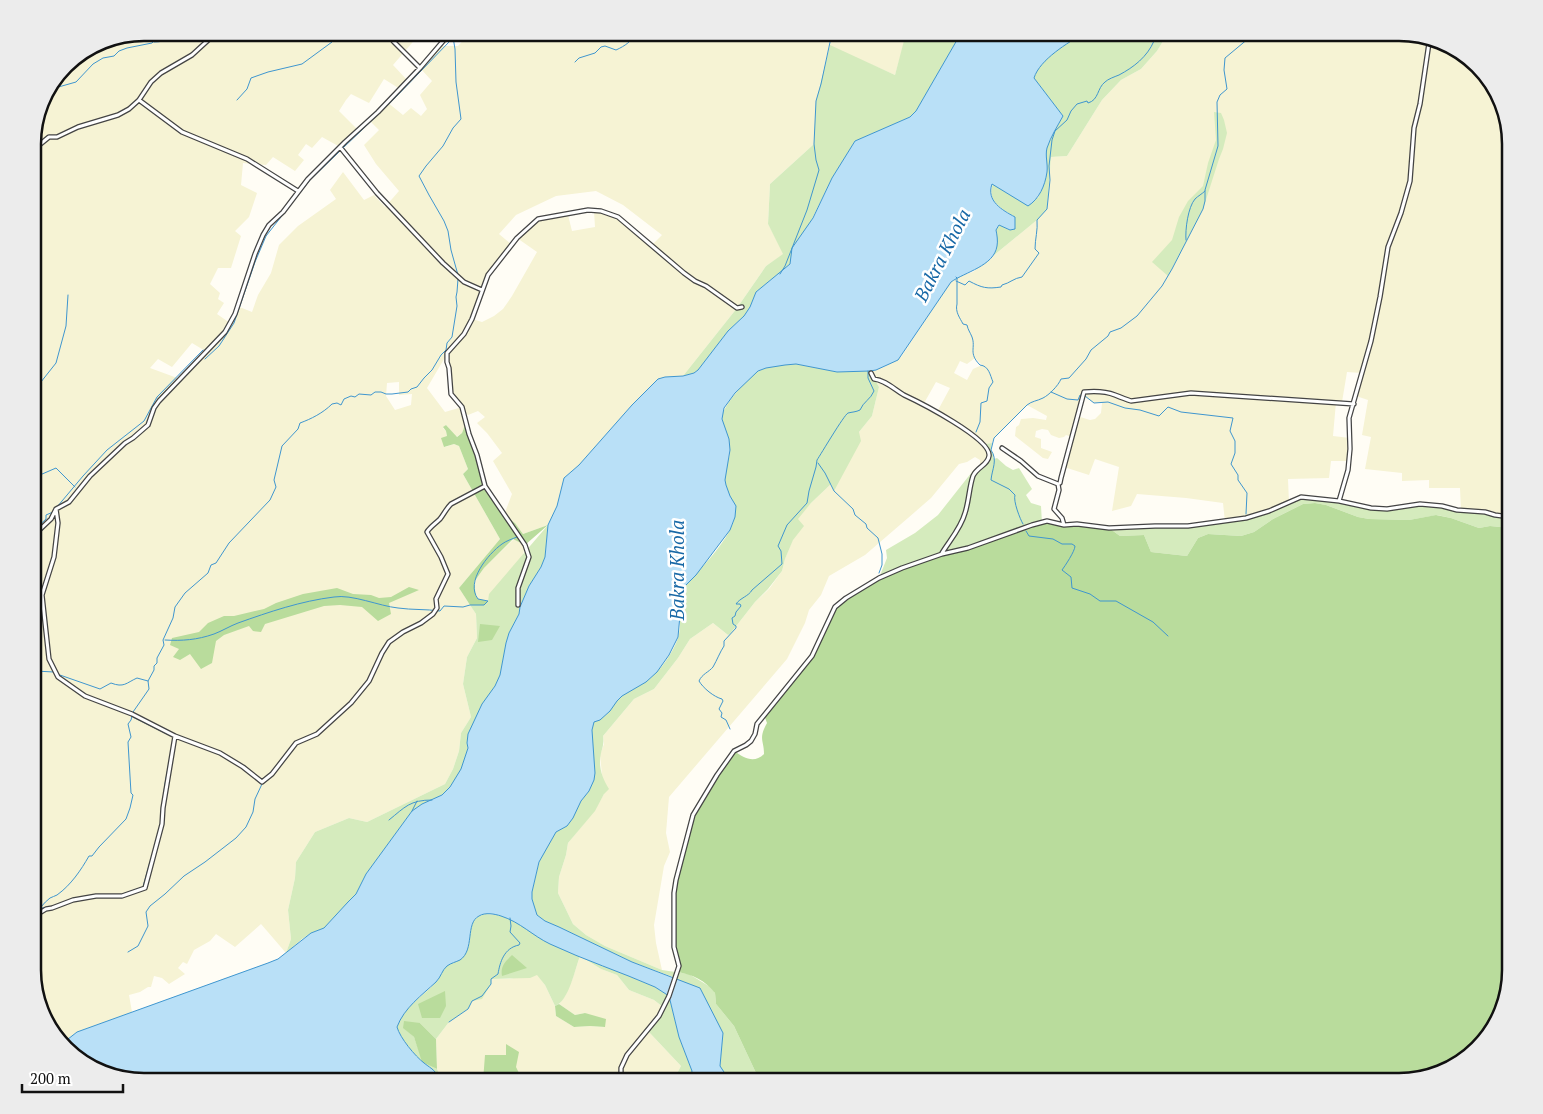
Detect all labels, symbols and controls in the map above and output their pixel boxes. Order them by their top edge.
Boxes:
water label: Bakra Khola [907,204,975,306]
water label: Bakra Khola [664,520,689,621]
scale bar [22,1062,124,1094]
text: 200 m [30,1068,71,1088]

